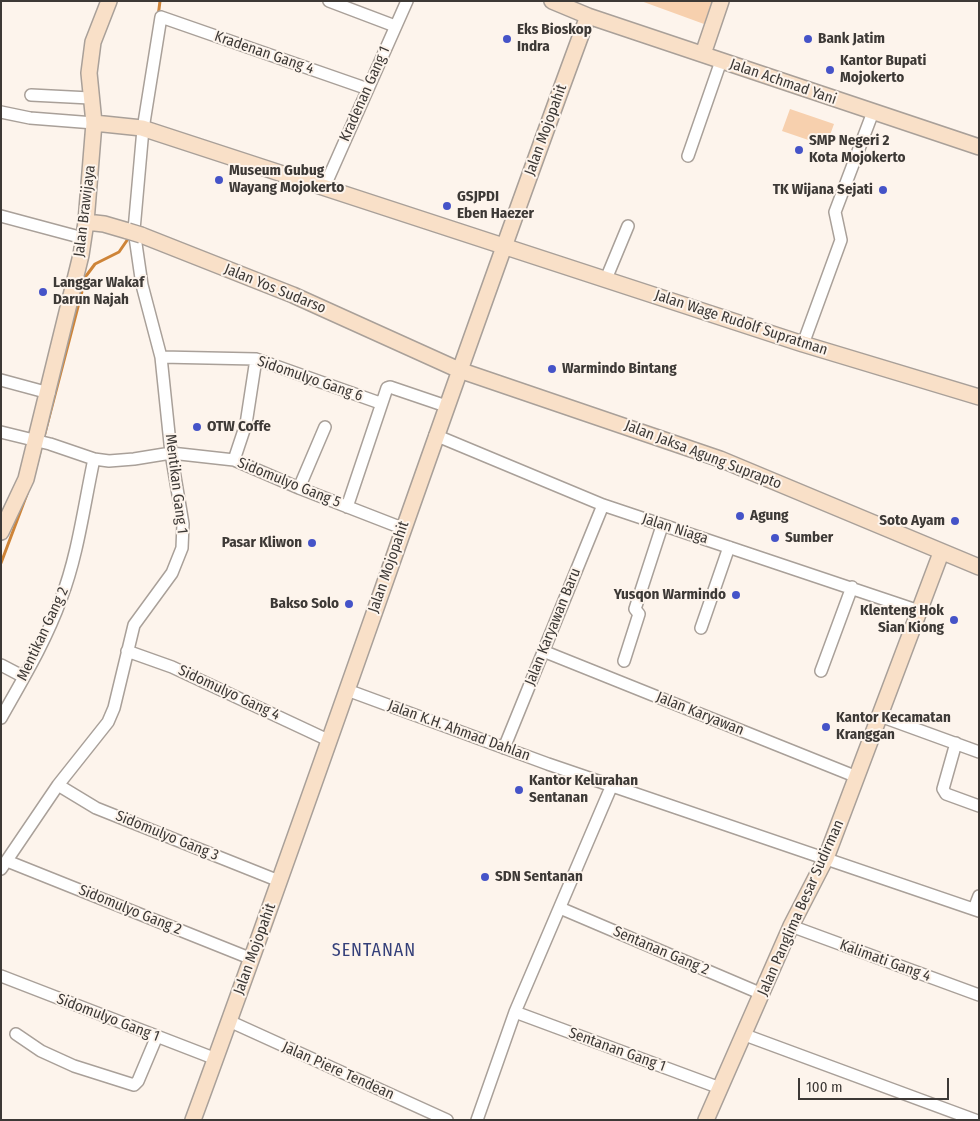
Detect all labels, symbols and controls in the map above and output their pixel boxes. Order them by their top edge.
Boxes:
place label: Eks Bioskop Indra [517,21,592,56]
street label: Kradenan Gang 4 [212,28,316,78]
place label: Bank Jatim [818,30,885,48]
marker: Eks Bioskop Indra [501,33,513,45]
marker: Bank Jatim [802,33,814,45]
street label: Kradenan Gang 1 [336,44,394,144]
place label: Kantor Bupati Mojokerto [840,52,926,87]
street label: Jalan Achmad Yani [727,55,839,109]
marker: Kantor Bupati Mojokerto [824,64,836,76]
street label: Jalan Mojopahit [521,82,571,178]
place label: SMP Negeri 2 Kota Mojokerto [809,132,905,167]
marker: SMP Negeri 2 Kota Mojokerto [793,144,805,156]
place label: Museum Gubug Wayang Mojokerto [229,162,344,197]
street label: Jalan Brawijaya [70,164,100,258]
marker: Museum Gubug Wayang Mojokerto [213,174,225,186]
place label: TK Wijana Sejati [773,181,873,199]
marker: TK Wijana Sejati [877,184,889,196]
place label: GSJPDI Eben Haezer [457,188,534,223]
marker: GSJPDI Eben Haezer [441,200,453,212]
street label: Jalan Yos Sudarso [221,260,329,318]
place label: Langgar Wakaf Darun Najah [53,274,144,309]
marker: Langgar Wakaf Darun Najah [37,286,49,298]
street label: Jalan Wage Rudolf Supratman [652,287,830,359]
street label: Sidomulyo Gang 6 [255,353,365,405]
place label: Warmindo Bintang [562,360,677,378]
marker: Warmindo Bintang [546,363,558,375]
street label: Jalan Jaksa Agung Suprapto [622,417,784,493]
place label: OTW Coffe [207,418,271,436]
marker: OTW Coffe [191,421,203,433]
street label: Mentikan Gang 1 [161,433,191,535]
street label: Sidomulyo Gang 5 [235,454,343,512]
place label: Agung [750,507,789,525]
street label: Jalan Niaga [640,510,710,548]
marker: Agung [734,510,746,522]
place label: Soto Ayam [879,512,945,530]
marker: Soto Ayam [949,515,961,527]
street label: Jalan Mojopahit [365,519,413,615]
place label: Sumber [785,529,833,547]
marker: Sumber [769,532,781,544]
place label: Pasar Kliwon [222,534,302,552]
marker: Pasar Kliwon [306,537,318,549]
street label: Jalan Karyawan Baru [521,566,585,688]
street label: Mentikan Gang 2 [13,584,73,684]
place label: Yusqon Warmindo [614,586,726,604]
marker: Yusqon Warmindo [730,589,742,601]
place label: Bakso Solo [270,595,339,613]
marker: Bakso Solo [343,598,355,610]
place label: Klenteng Hok Sian Kiong [860,602,944,637]
marker: Klenteng Hok Sian Kiong [948,614,960,626]
street label: Sidomulyo Gang 4 [175,662,283,724]
street label: Jalan Karyawan [654,688,746,740]
street label: Jalan K.H. Ahmad Dahlan [385,697,533,765]
place label: Kantor Kecamatan Kranggan [836,709,951,744]
marker: Kantor Kecamatan Kranggan [820,721,832,733]
place label: Kantor Kelurahan Sentanan [529,772,638,807]
marker: Kantor Kelurahan Sentanan [513,784,525,796]
street label: Sidomulyo Gang 3 [113,807,221,865]
street label: Jalan Panglima Besar Sudirman [754,817,848,999]
place label: SDN Sentanan [495,868,583,886]
marker: SDN Sentanan [479,871,491,883]
street label: Sidomulyo Gang 2 [76,881,184,939]
street label: Jalan Mojopahit [230,901,280,997]
street label: Sentanan Gang 2 [610,923,712,979]
street label: Kalimati Gang 4 [837,936,933,986]
district label: SENTANAN [331,940,417,962]
street label: Sidomulyo Gang 1 [54,990,162,1046]
street label: Sentanan Gang 1 [566,1024,668,1076]
street label: Jalan Piere Tendean [279,1038,397,1104]
scale bar [800,1068,951,1100]
text: 100 m [806,1078,843,1096]

